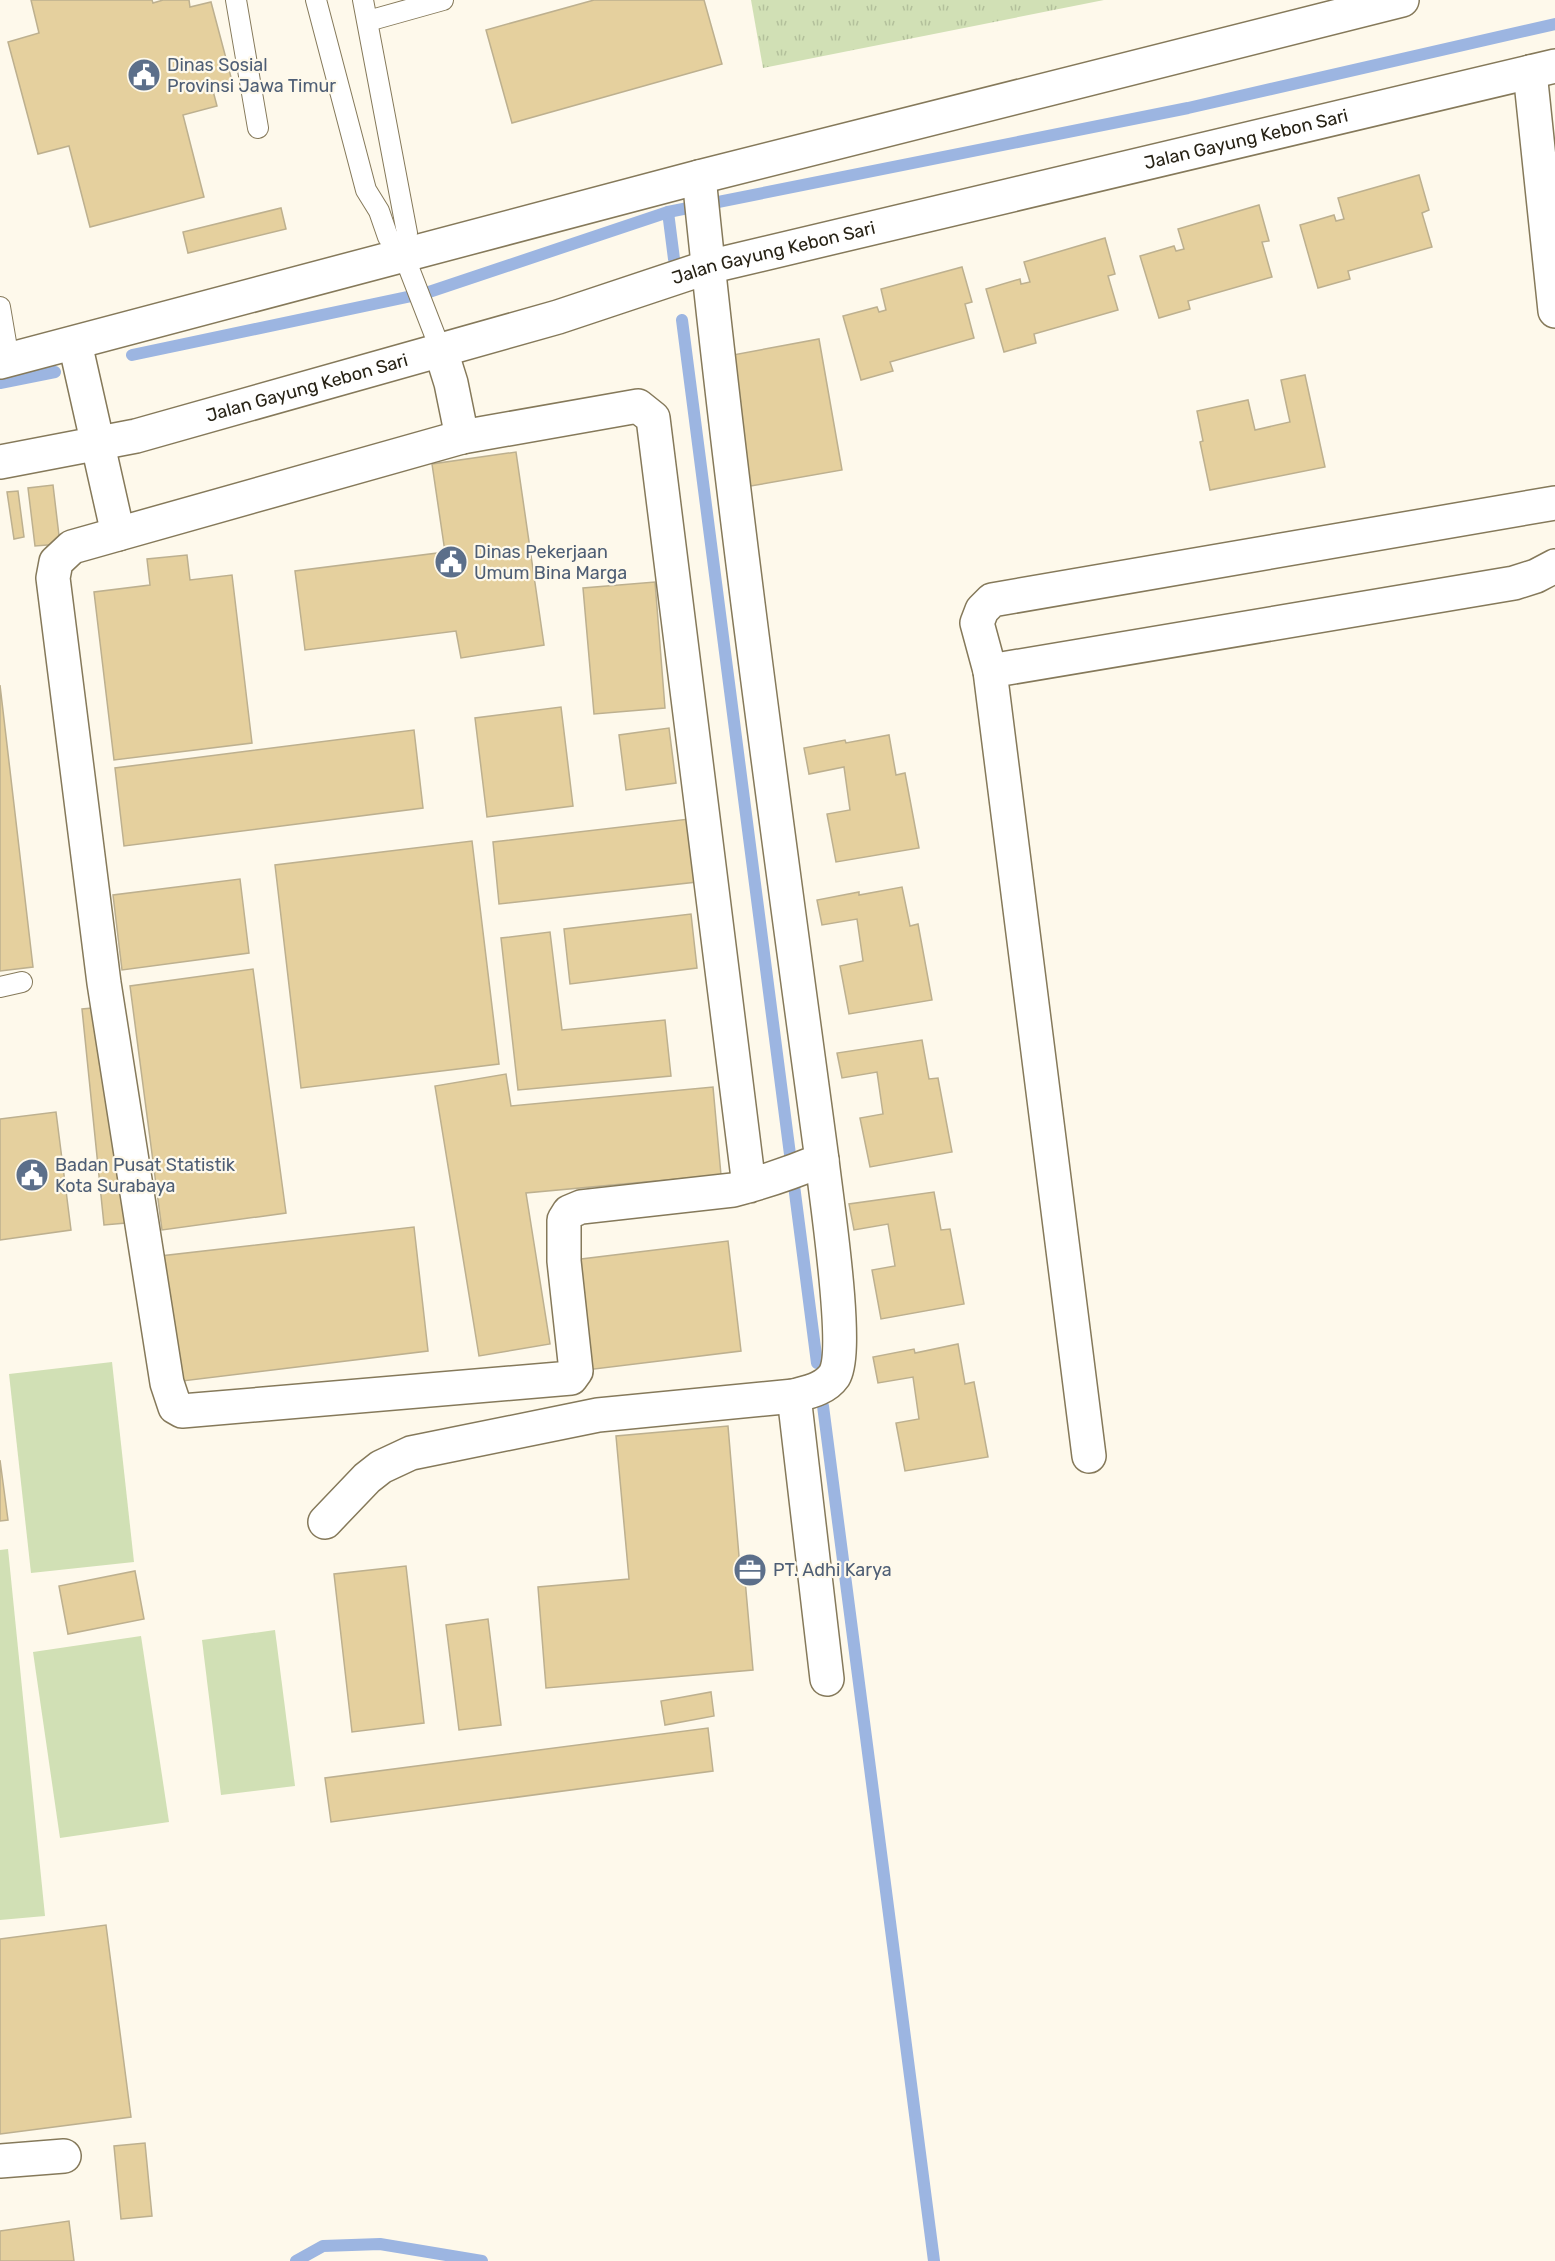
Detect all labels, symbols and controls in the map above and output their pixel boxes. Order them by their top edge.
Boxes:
place label: Dinas Sosial Provinsi Jawa Timur [167,54,336,97]
public building icon: Dinas Sosial Provinsi Jawa Timur [126,57,162,93]
street label: Jalan Gayung Kebon Sari [1142,104,1350,174]
street label: Jalan Gayung Kebon Sari [669,217,877,289]
street label: Jalan Gayung Kebon Sari [203,349,410,427]
place label: Dinas Pekerjaan Umum Bina Marga [474,541,627,584]
public building icon: Dinas Pekerjaan Umum Bina Marga [433,544,469,580]
place label: Badan Pusat Statistik Kota Surabaya [55,1154,236,1197]
public building icon: Badan Pusat Statistik Kota Surabaya [14,1157,50,1193]
office icon: PT. Adhi Karya [732,1552,768,1588]
place label: PT. Adhi Karya [773,1559,892,1581]

